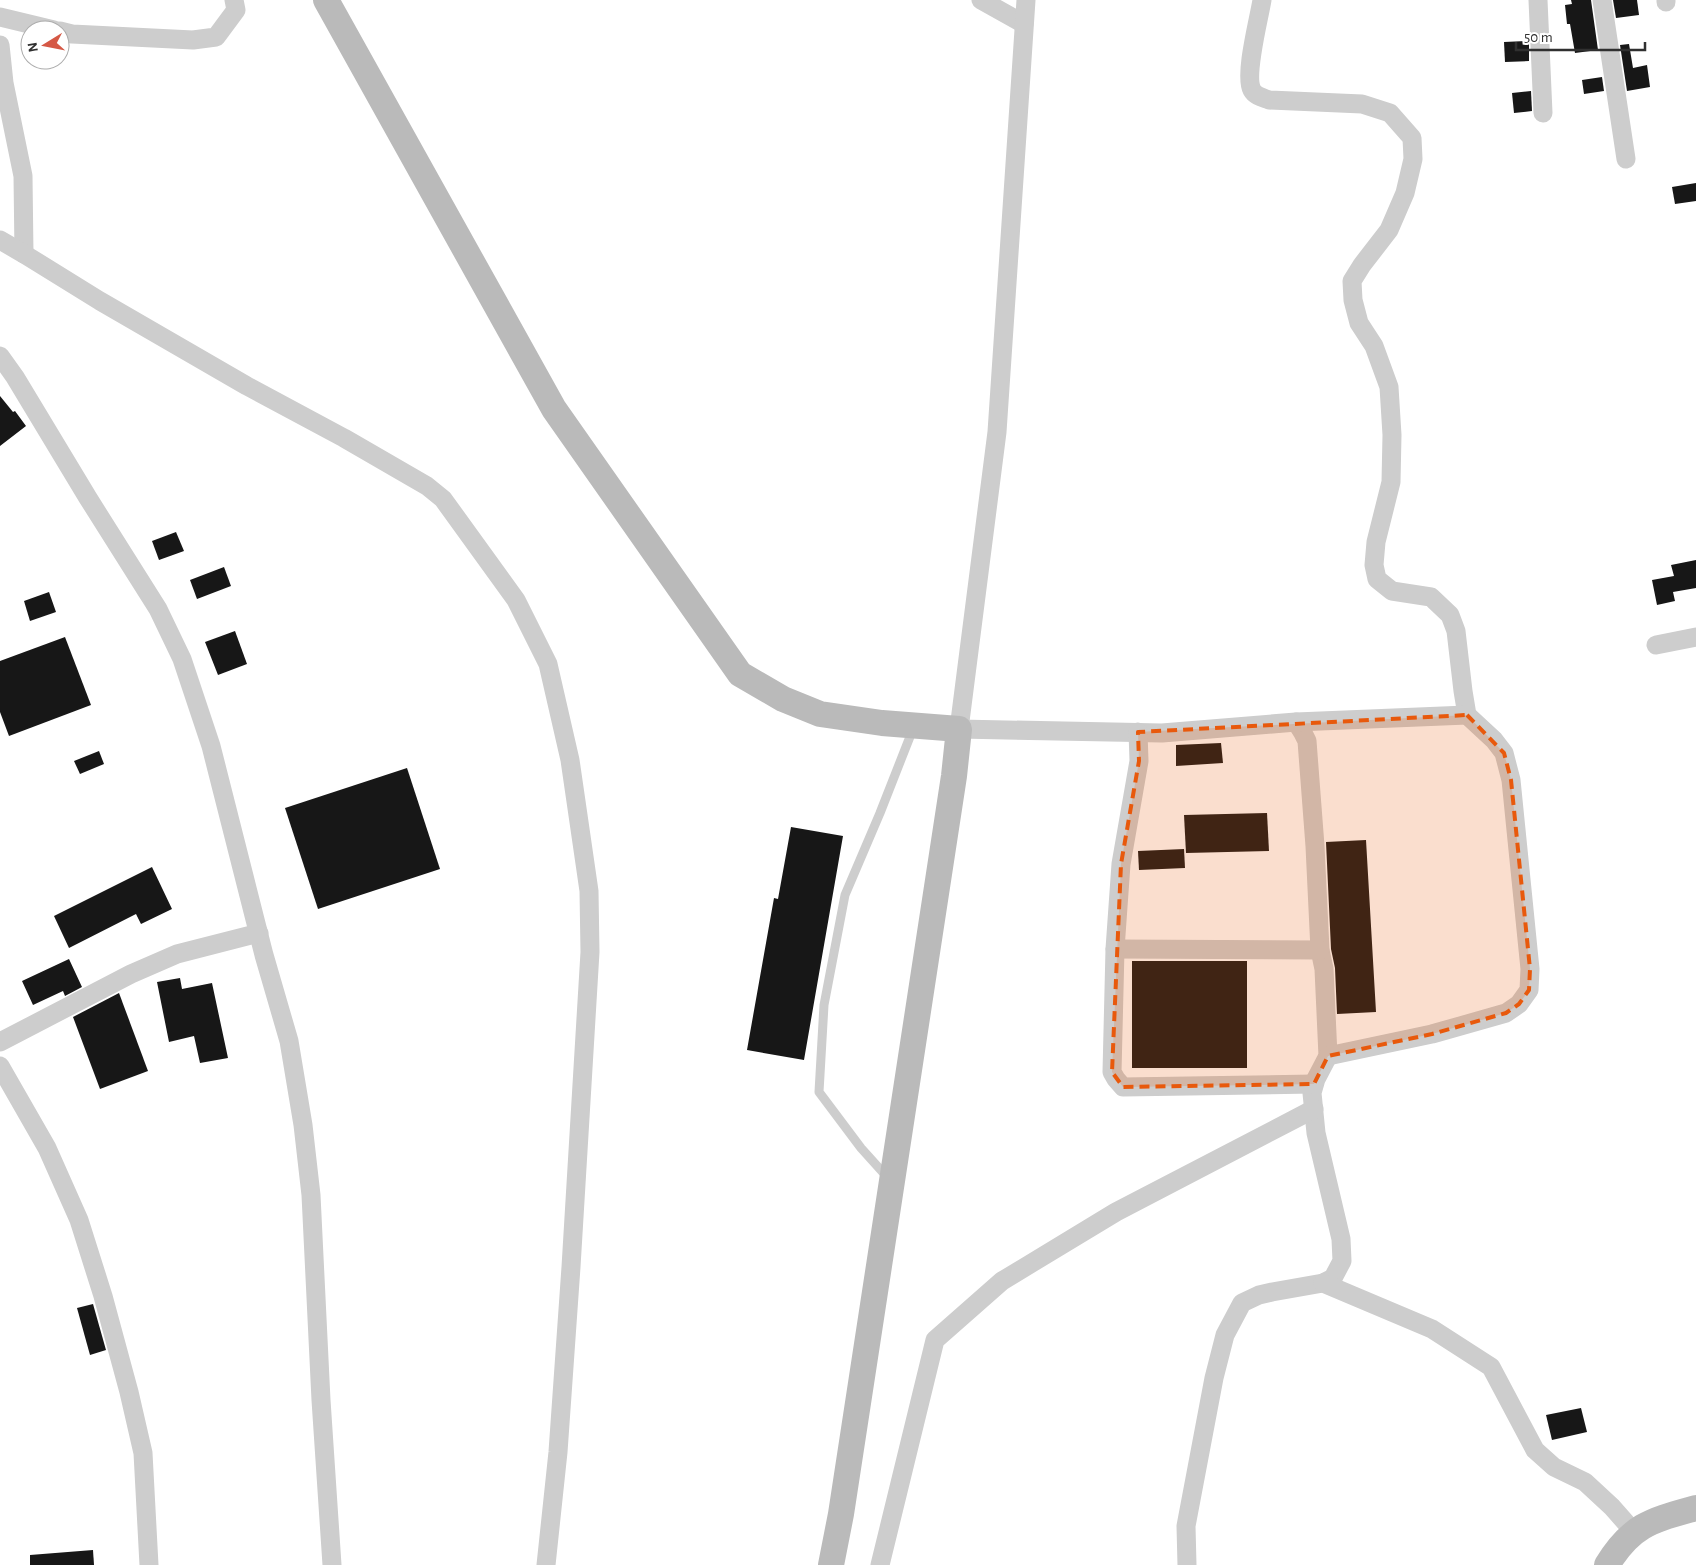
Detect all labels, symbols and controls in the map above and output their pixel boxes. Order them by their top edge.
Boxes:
north arrow [20,20,70,70]
scale bar [1516,20,1645,52]
text: 50 m [1524,30,1553,45]
text: N [25,41,41,53]

